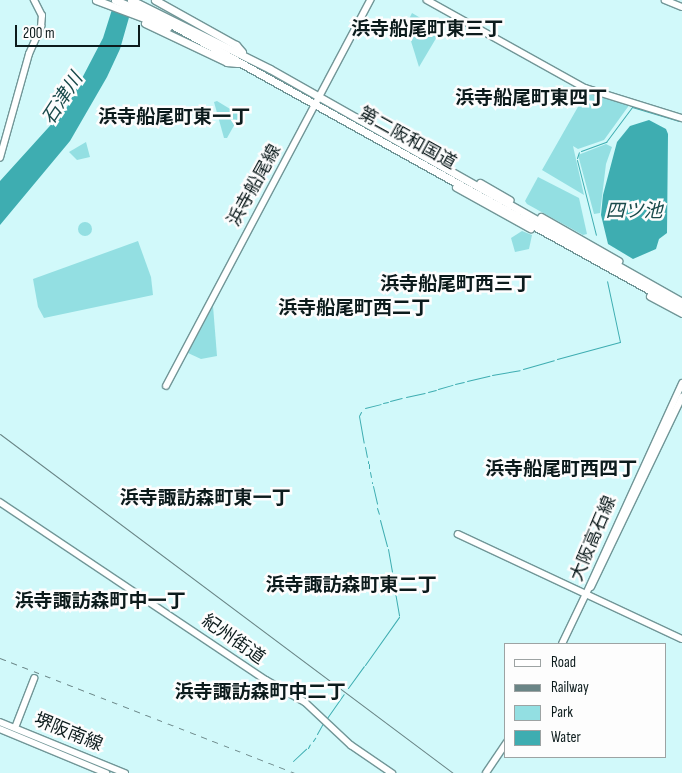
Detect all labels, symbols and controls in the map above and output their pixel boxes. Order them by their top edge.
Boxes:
scale bar [18,15,142,47]
district label: 浜寺船尾町東三丁 [351,19,503,41]
text: 200 m [23,24,55,43]
water label: 石津川 [38,69,88,129]
district label: 浜寺船尾町東四丁 [455,88,607,110]
street label: 第二阪和国道 [355,103,459,175]
district label: 浜寺船尾町東一丁 [98,107,250,129]
street label: 浜寺船尾線 [224,141,286,231]
water label: 四ツ池 [606,201,662,223]
district label: 浜寺船尾町西三丁 [380,274,532,296]
district label: 浜寺船尾町西二丁 [278,298,430,320]
district label: 浜寺船尾町西四丁 [485,459,637,481]
district label: 浜寺諏訪森町東一丁 [120,488,290,510]
street label: 大阪高石線 [566,493,622,585]
district label: 浜寺諏訪森町東二丁 [266,575,436,597]
district label: 浜寺諏訪森町中一丁 [15,591,185,613]
street label: 紀州街道 [197,611,269,669]
legend [504,643,667,758]
text: Road [551,653,576,672]
text: Railway [551,678,589,697]
district label: 浜寺諏訪森町中二丁 [175,682,345,704]
text: Park [551,703,573,722]
street label: 堺阪南線 [31,710,105,756]
text: Water [551,728,581,747]

